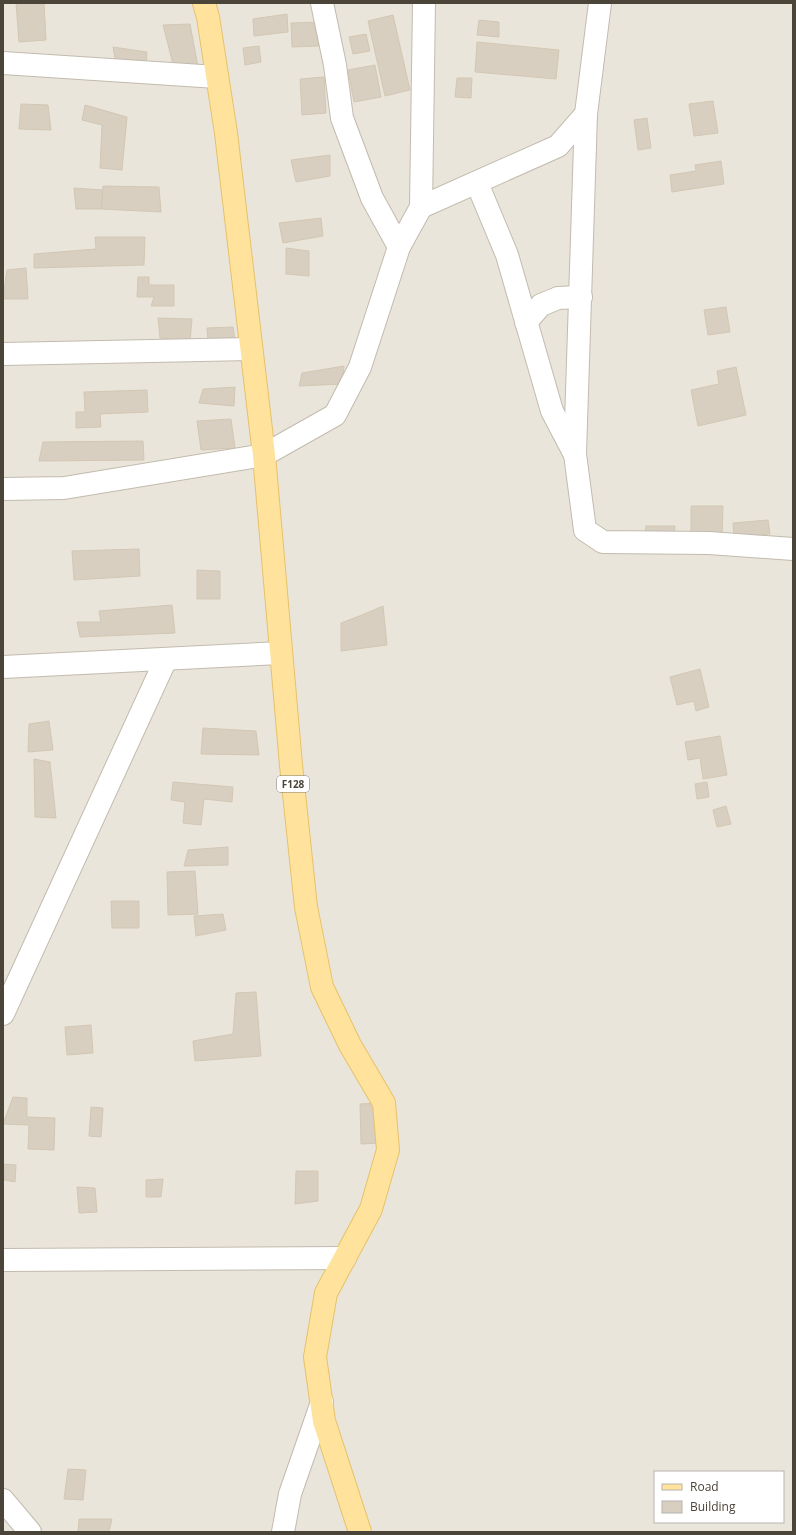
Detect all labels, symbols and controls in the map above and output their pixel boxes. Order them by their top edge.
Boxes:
road number: F128 [277,776,309,792]
legend [654,1471,784,1523]
text: Road [690,1478,719,1495]
text: Building [690,1498,736,1515]

